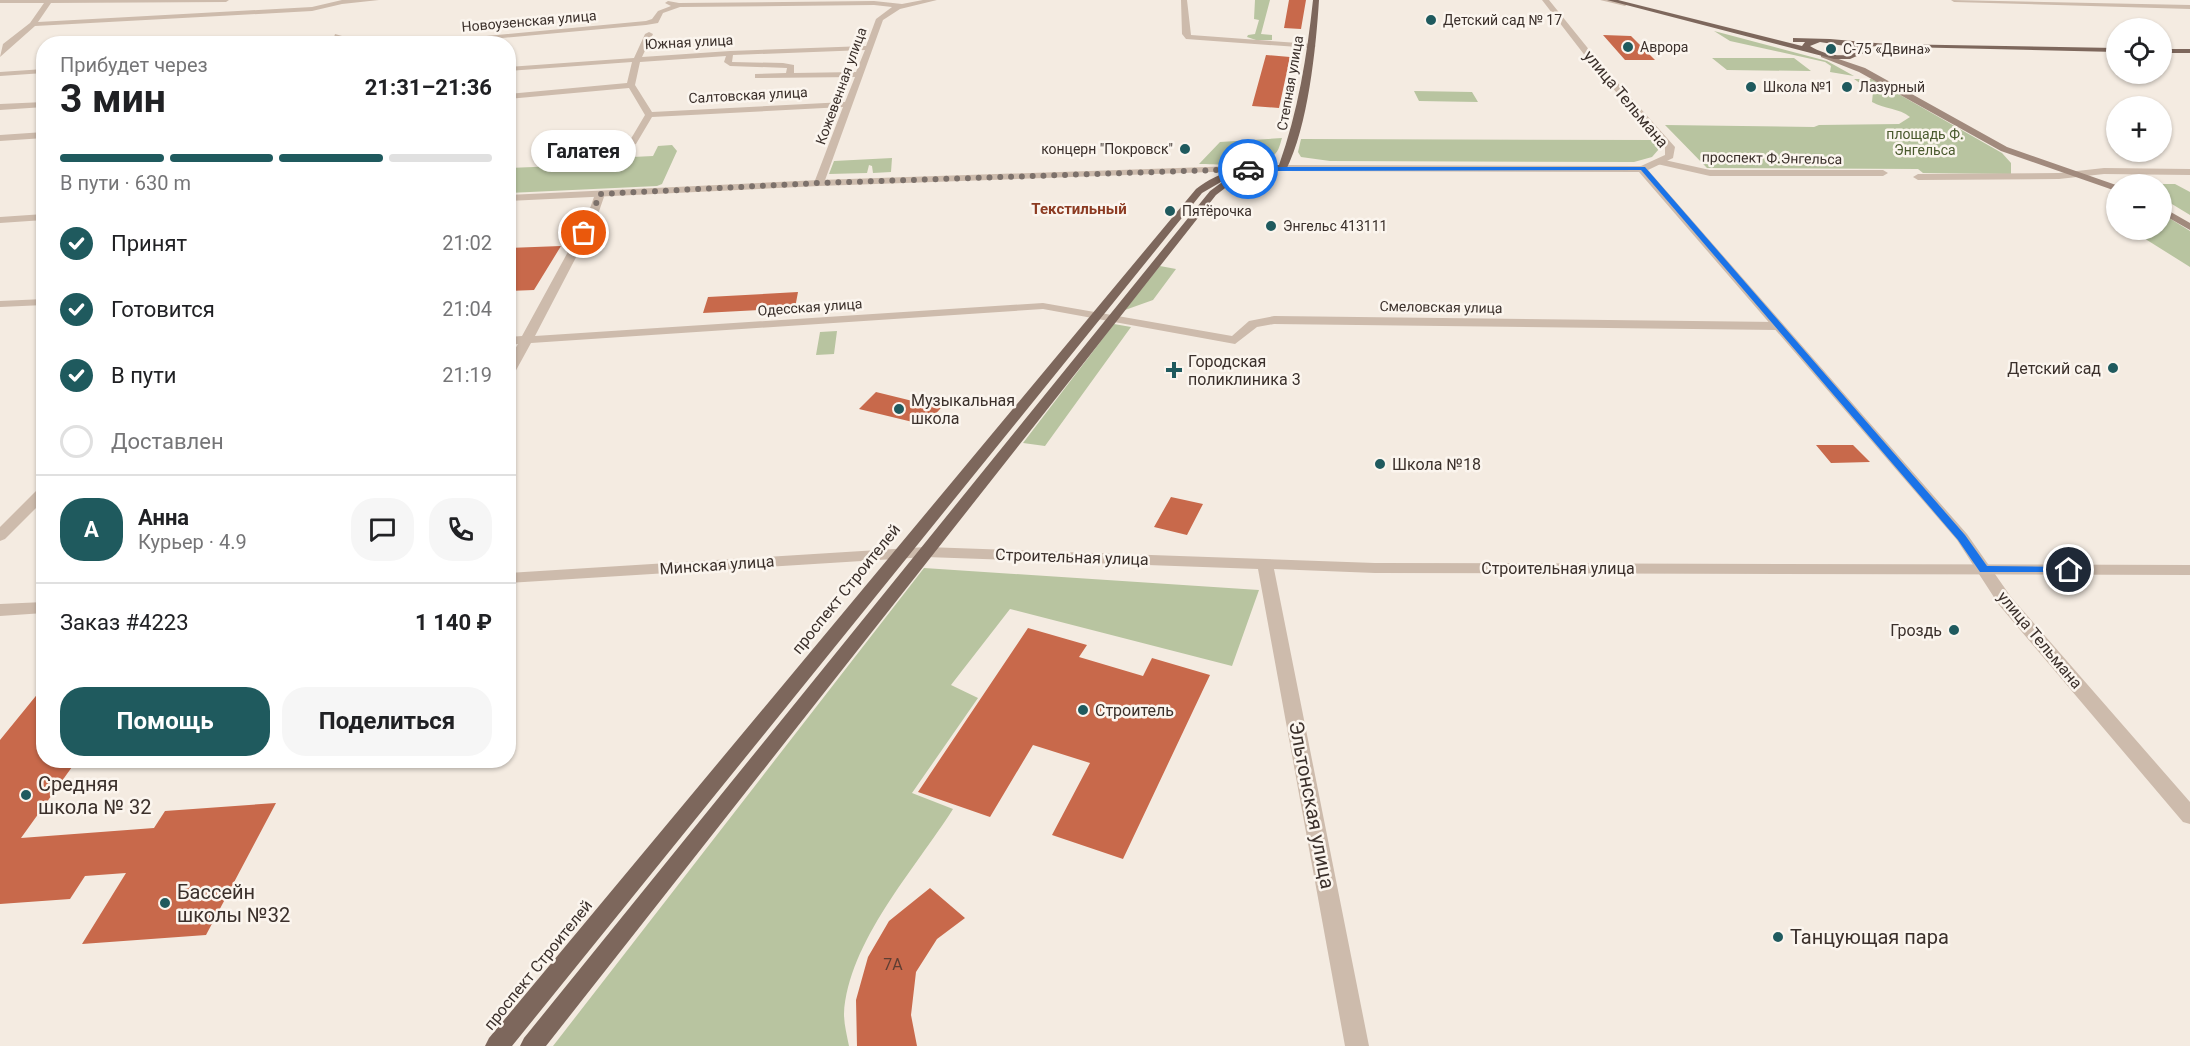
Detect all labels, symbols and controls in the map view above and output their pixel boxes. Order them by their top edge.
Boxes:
street label: Новоузенская улица [461,7,597,35]
place label: Детский сад № 17 [1443,12,1562,28]
marker: Детский сад № 17 [1424,13,1438,27]
map controls [2106,18,2172,240]
button: locate [2106,18,2172,84]
street label: Кожевенная улица [812,25,870,147]
street label: Южная улица [644,32,734,52]
street label: Степная улица [1274,34,1306,132]
place label: Аврора [1640,39,1688,55]
marker: Аврора [1621,40,1635,54]
place label: С-75 «Двина» [1843,41,1931,57]
marker: С-75 «Двина» [1824,42,1838,56]
street label: улица Тельмана [1580,46,1672,152]
text: Прибудет через [60,53,208,77]
text: 21:31–21:36 [365,75,492,100]
text: 3 мин [60,76,166,122]
place label: Школа №1 [1763,79,1833,95]
place label: Лазурный [1859,79,1925,95]
marker: Школа №1 [1744,80,1758,94]
marker: Лазурный [1840,80,1854,94]
street label: Салтовская улица [688,84,808,106]
button: + [2106,96,2172,162]
park label: площадь Ф. Энгельса [1886,126,1964,158]
callout: Галатея [532,131,636,173]
text: Галатея [547,139,620,163]
courier [1218,139,1278,199]
place label: концерн "Покровск" [1041,141,1173,157]
marker: концерн "Покровск" [1178,142,1192,156]
street label: проспект Ф.Энгельса [1702,149,1842,167]
icon: car [1232,153,1265,186]
text: В пути · 630 m [60,171,191,195]
button: − [2106,174,2172,240]
district label: Текстильный [1031,200,1127,218]
place label: Пятёрочка [1182,203,1252,219]
marker: Пятёрочка [1163,204,1177,218]
pin [558,207,609,258]
icon: bag [567,216,600,249]
place label: Энгельс 413111 [1283,218,1387,234]
marker: Энгельс 413111 [1264,219,1278,233]
icon: check [60,227,93,260]
text: Принят [111,231,187,256]
text: 21:02 [442,231,492,255]
icon: check [60,293,93,326]
street label: Одесская улица [757,295,863,319]
text: Готовится [111,297,215,322]
text: 21:04 [442,297,492,321]
street label: Смеловская улица [1379,298,1503,316]
place label: Городская поликлиника 3 [1188,352,1301,389]
icon: check [60,359,93,392]
place label: Детский сад [2007,359,2101,378]
marker: Городская поликлиника 3 [1165,361,1183,379]
marker: Детский сад [2106,361,2120,375]
text: В пути [111,363,177,388]
text: 21:19 [442,363,492,387]
place label: Музыкальная школа [911,391,1015,428]
marker: Музыкальная школа [892,402,906,416]
text: Доставлен [111,429,224,454]
place label: Школа №18 [1392,455,1481,474]
marker: Школа №18 [1373,457,1387,471]
button: chat [351,498,414,561]
button: phone [429,498,492,561]
text: Анна [138,505,189,530]
text: А [84,517,99,542]
street label: проспект Строителей [788,520,904,658]
text: Курьер · 4.9 [138,530,247,554]
pin [2043,544,2094,595]
street label: Строительная улица [995,545,1149,569]
street label: Минская улица [659,552,775,578]
icon: home [2052,553,2085,586]
street label: Строительная улица [1481,559,1635,578]
street label: улица Тельмана [1994,587,2086,693]
text: Заказ #4223 [60,610,189,635]
text: 1 140 ₽ [415,610,492,635]
place label: Гроздь [1890,621,1942,640]
marker: Гроздь [1947,623,1961,637]
button: Помощь [60,687,270,756]
button: Поделиться [282,687,492,756]
place label: Строитель [1095,701,1174,720]
marker: Строитель [1076,703,1090,717]
street label: Эльтонская улица [1284,719,1340,891]
place label: Средняя школа № 32 [38,772,151,819]
marker: Средняя школа № 32 [19,788,33,802]
place label: Бассейн школы №32 [177,880,290,927]
marker: Бассейн школы №32 [158,896,172,910]
street label: проспект Строителей [480,896,596,1034]
place label: Танцующая пара [1790,925,1949,949]
marker: Танцующая пара [1771,930,1785,944]
house number: 7А [883,955,903,974]

